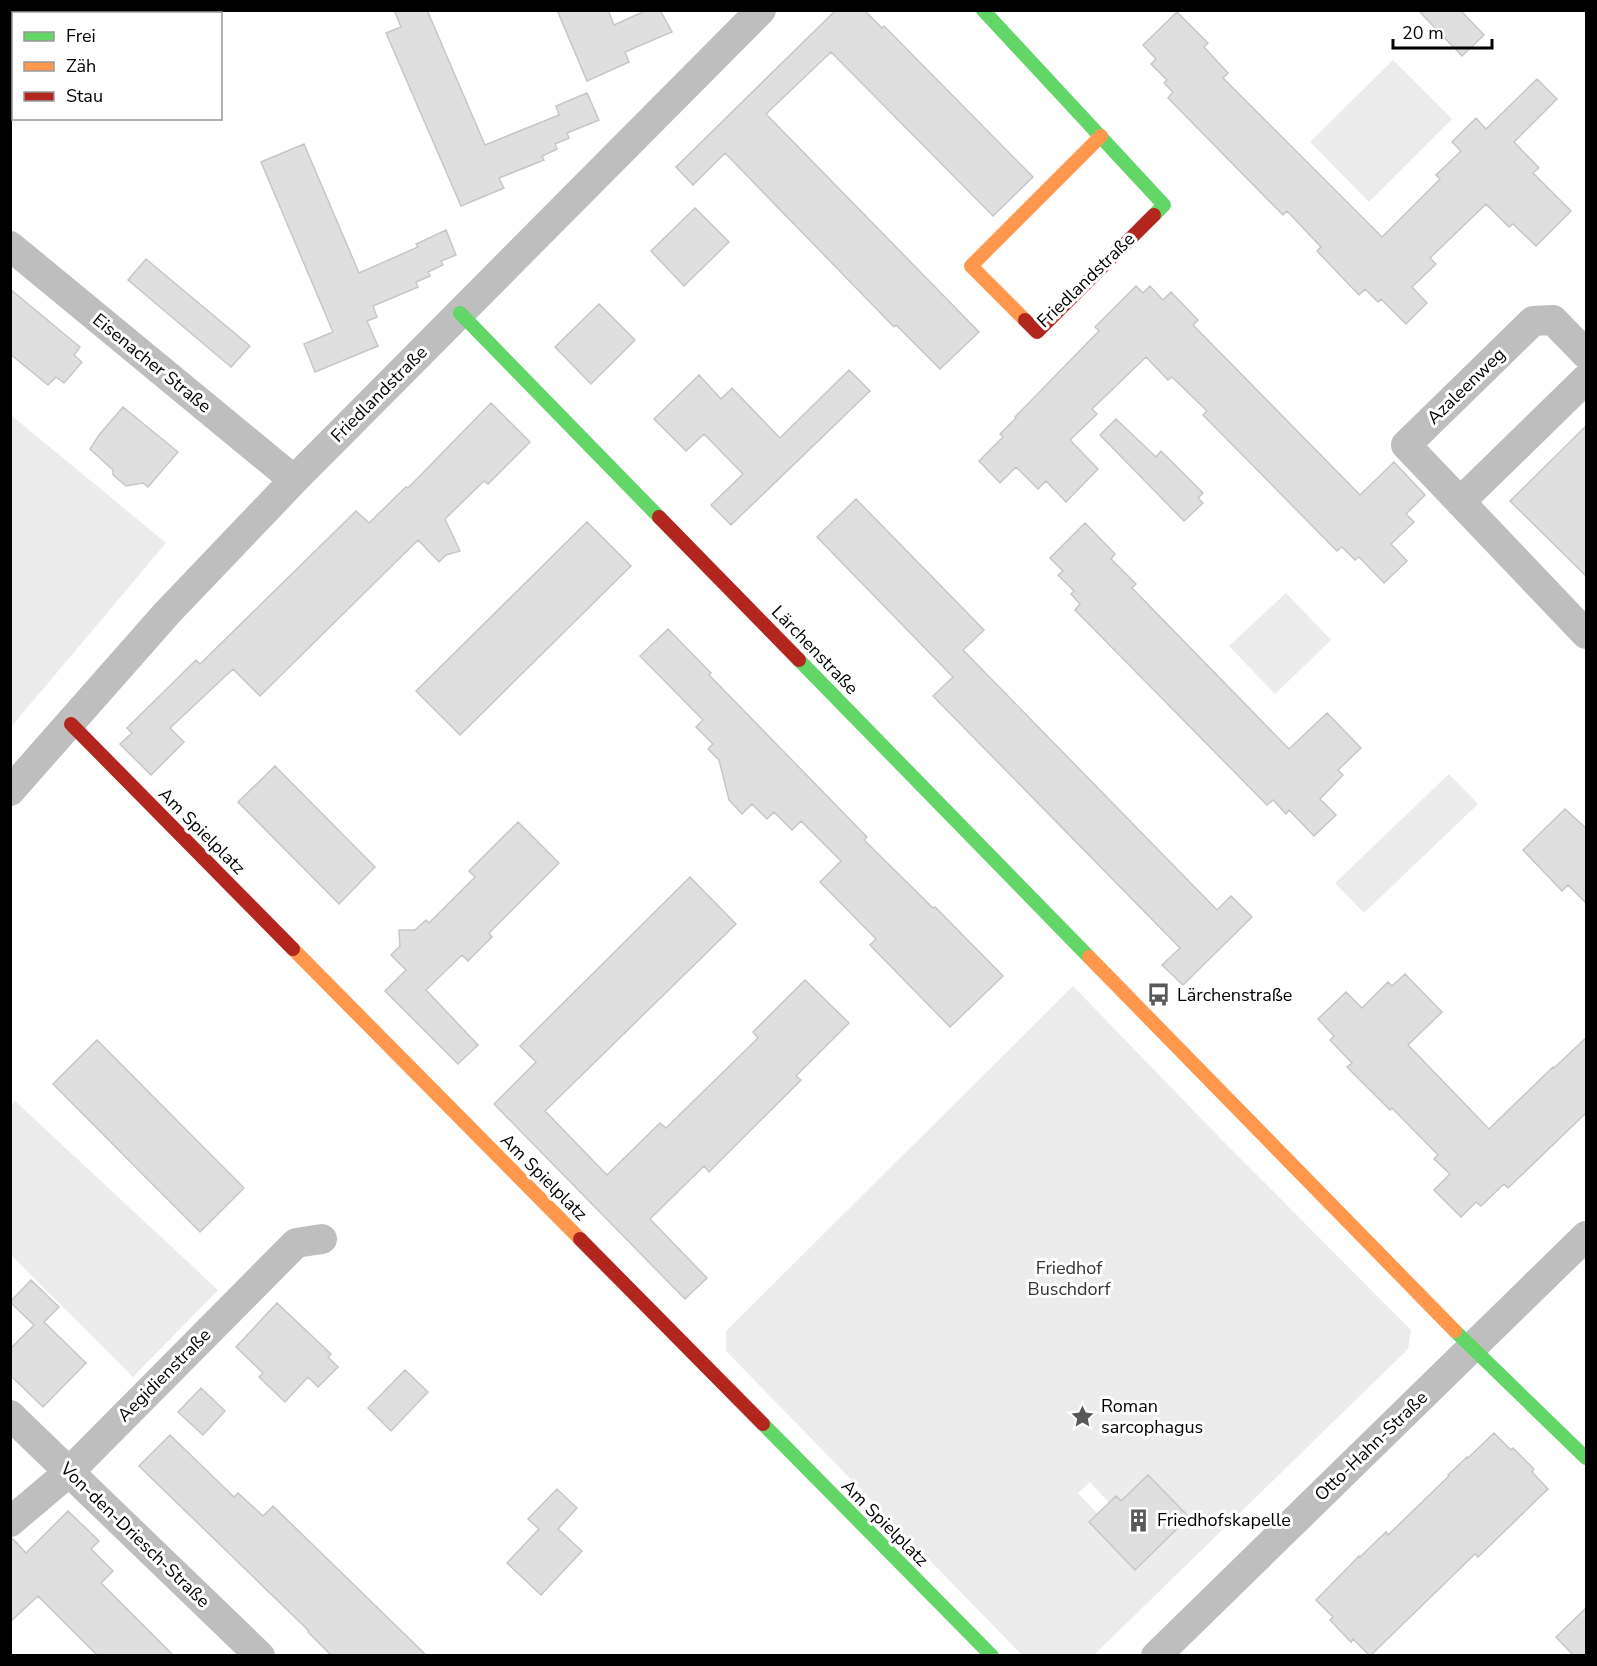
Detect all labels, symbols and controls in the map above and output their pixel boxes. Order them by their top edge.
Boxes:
legend [12,12,222,120]
scale bar [1393,12,1492,50]
text: 20 m [1402,21,1444,45]
text: Frei [66,24,96,48]
text: Zäh [66,54,96,78]
text: Stau [66,84,103,108]
street label: Friedlandstraße [1032,227,1140,333]
street label: Eisenacher Straße [88,308,216,418]
street label: Friedlandstraße [325,340,433,448]
street label: Azaleenweg [1421,342,1511,430]
street label: Lärchenstraße [766,600,864,700]
street label: Am Spielplatz [153,782,251,880]
bus stop icon: Lärchenstraße [1146,982,1172,1008]
place label: Lärchenstraße [1177,983,1292,1007]
street label: Am Spielplatz [495,1128,593,1226]
park label: Friedhof Buschdorf [1028,1256,1111,1301]
street label: Aegidienstraße [112,1323,216,1427]
street label: Otto-Hahn-Straße [1309,1386,1433,1506]
place label: Roman sarcophagus [1101,1394,1203,1439]
place icon: Roman sarcophagus [1070,1403,1096,1429]
street label: Von-den-Driesch-Straße [54,1456,215,1613]
street label: Am Spielplatz [836,1474,934,1572]
building icon: Friedhofskapelle [1126,1507,1152,1533]
place label: Friedhofskapelle [1157,1508,1291,1532]

